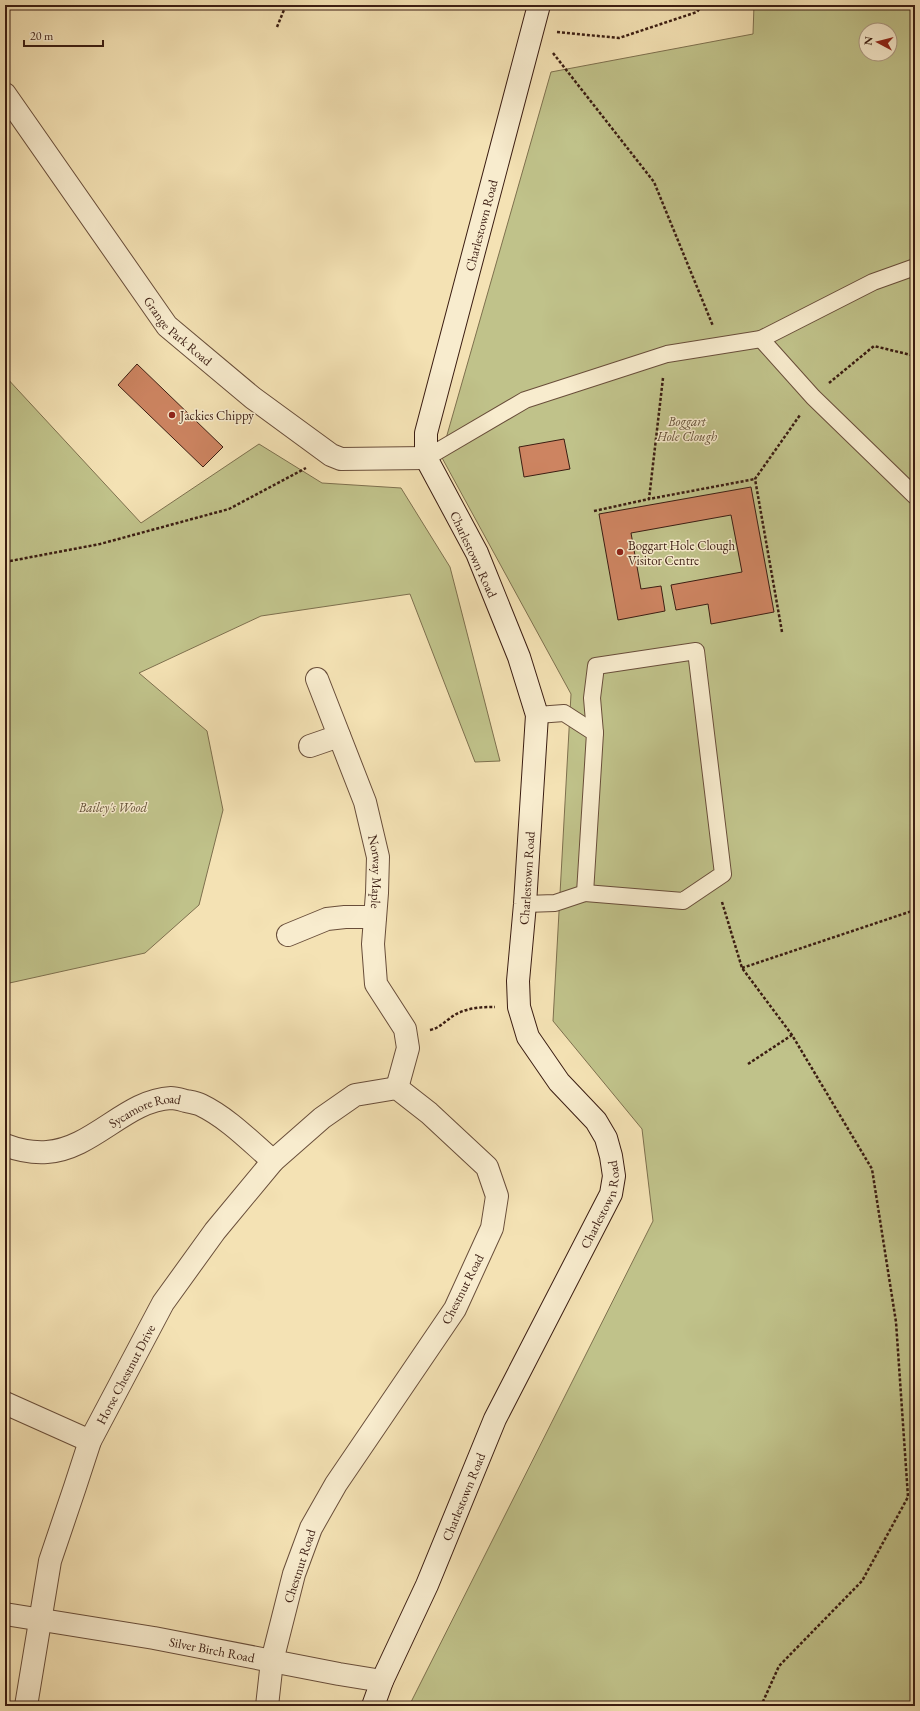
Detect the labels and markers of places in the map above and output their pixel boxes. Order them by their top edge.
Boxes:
place label: Jackies Chippy [179,407,254,424]
marker: Jackies Chippy [167,410,177,420]
place label: Boggart Hole Clough Visitor Centre [628,537,735,569]
marker: Boggart Hole Clough Visitor Centre [615,547,625,557]

